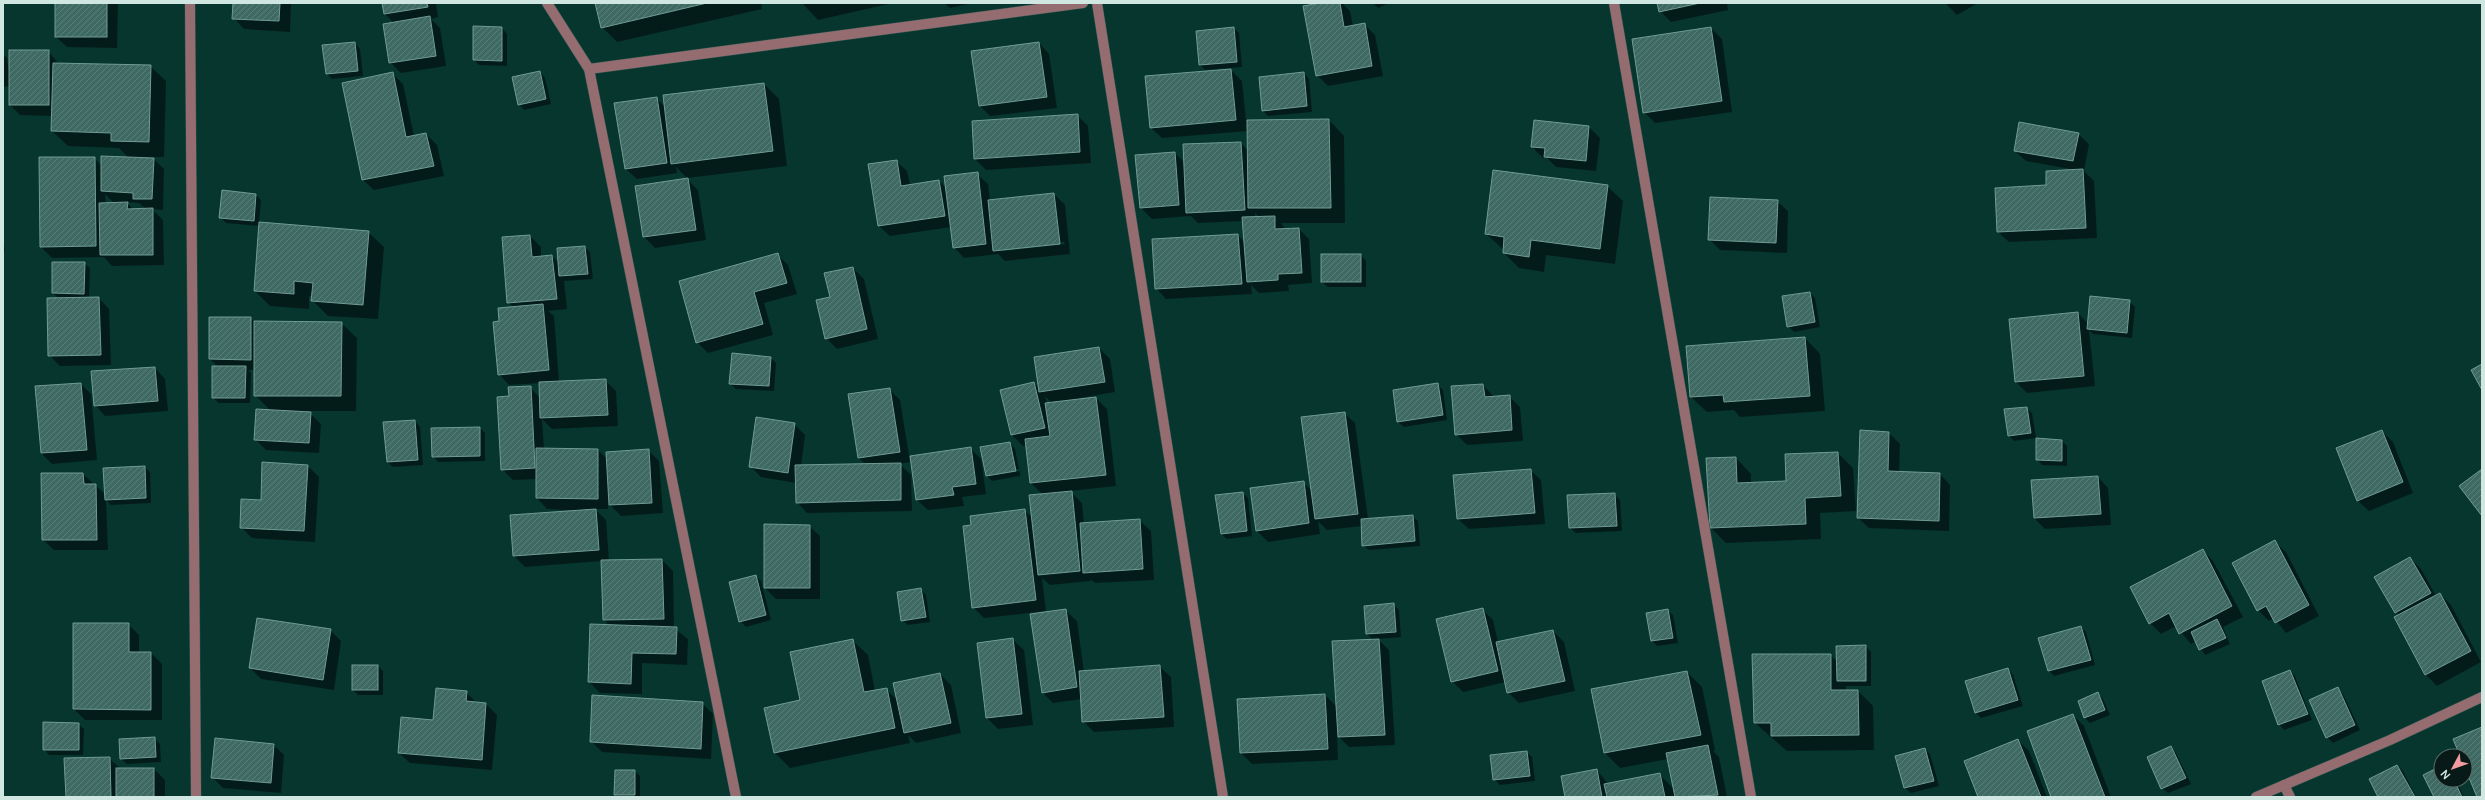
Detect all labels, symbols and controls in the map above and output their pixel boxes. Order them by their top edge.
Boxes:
north arrow [2433,748,2473,788]
text: N [2437,767,2453,783]

